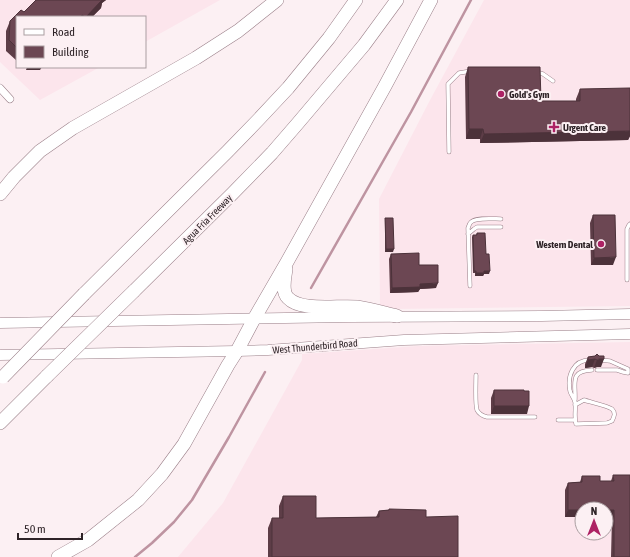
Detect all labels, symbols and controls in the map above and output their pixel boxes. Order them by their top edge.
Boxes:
legend [16,16,146,68]
text: Road [52,25,75,39]
text: Building [52,45,90,59]
marker: Gold's Gym [496,89,506,99]
place label: Gold's Gym [509,89,549,100]
marker: Urgent Care [548,121,560,133]
place label: Urgent Care [563,122,606,133]
street label: Agua Fria Freeway [180,192,234,246]
place label: Western Dental [535,239,593,250]
marker: Western Dental [596,239,606,249]
street label: West Thunderbird Road [272,337,358,356]
north arrow [574,501,614,541]
text: N [591,505,597,517]
scale bar [18,515,82,541]
text: 50 m [24,522,46,536]

